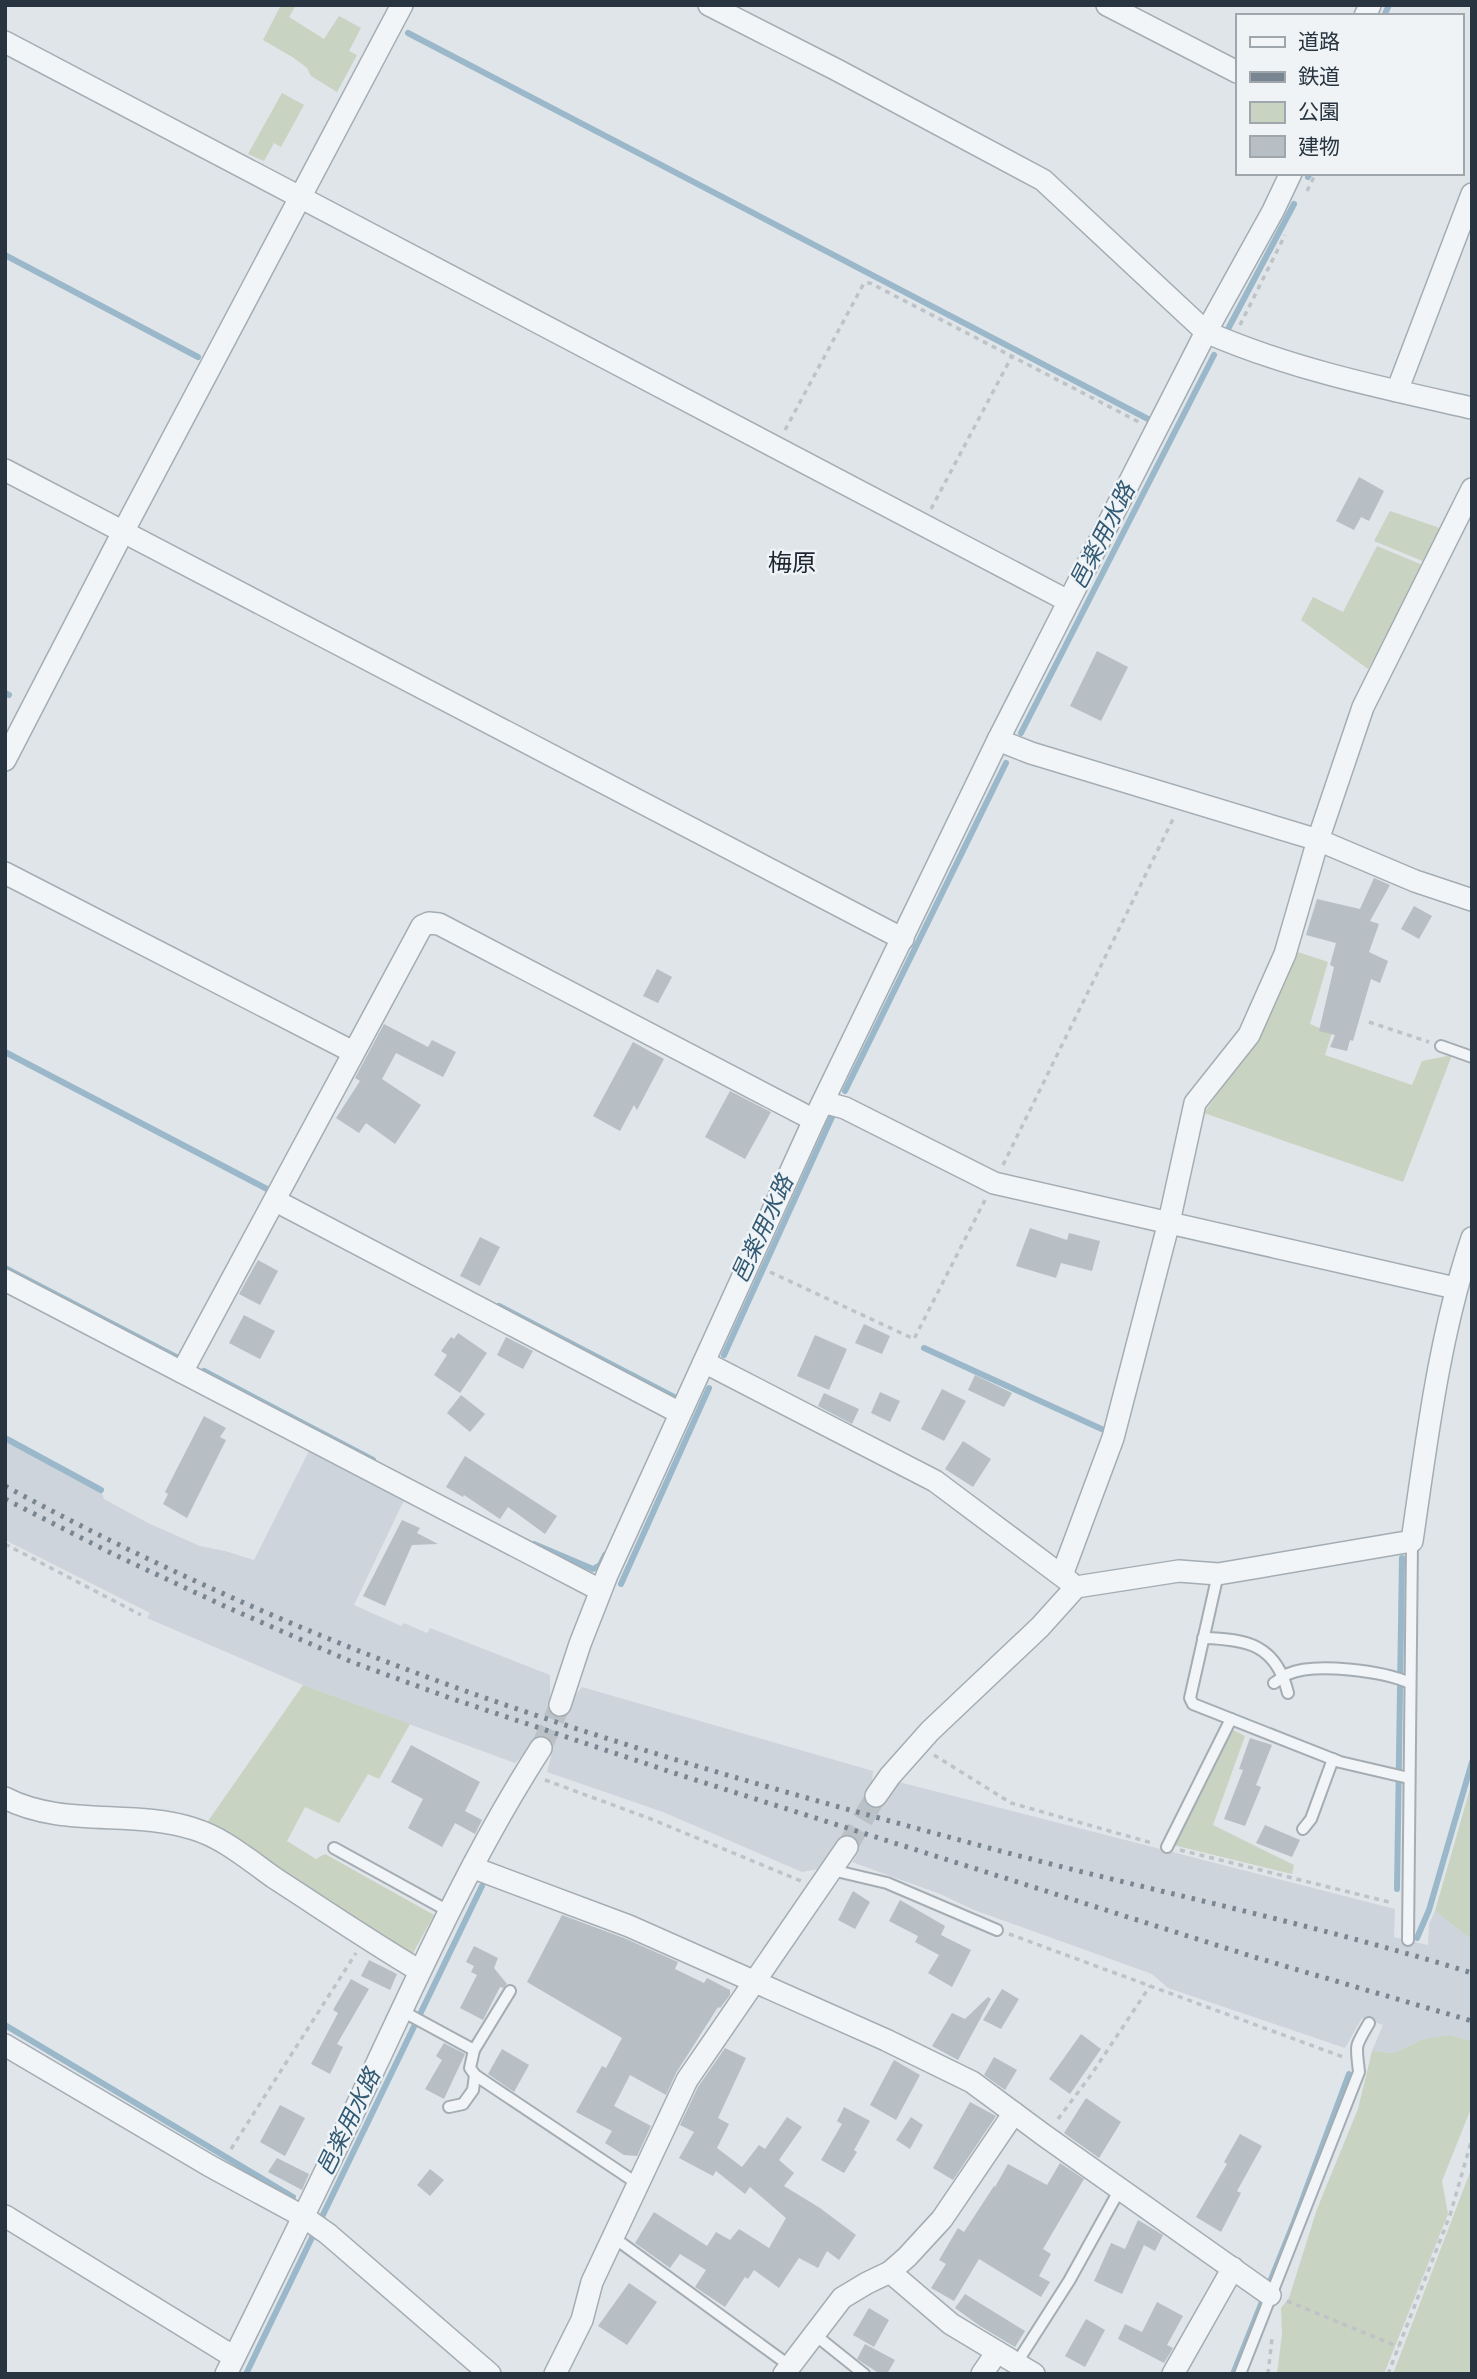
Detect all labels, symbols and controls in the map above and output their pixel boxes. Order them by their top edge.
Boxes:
legend [1236,14,1463,175]
text: 道路 [1298,29,1340,54]
text: 鉄道 [1298,64,1340,89]
text: 公園 [1298,99,1340,124]
text: 建物 [1298,134,1340,159]
water label: 邑楽用水路 [1064,477,1141,594]
district label: 梅原 [768,549,816,577]
water label: 邑楽用水路 [726,1170,800,1287]
water label: 邑楽用水路 [311,2063,387,2180]

